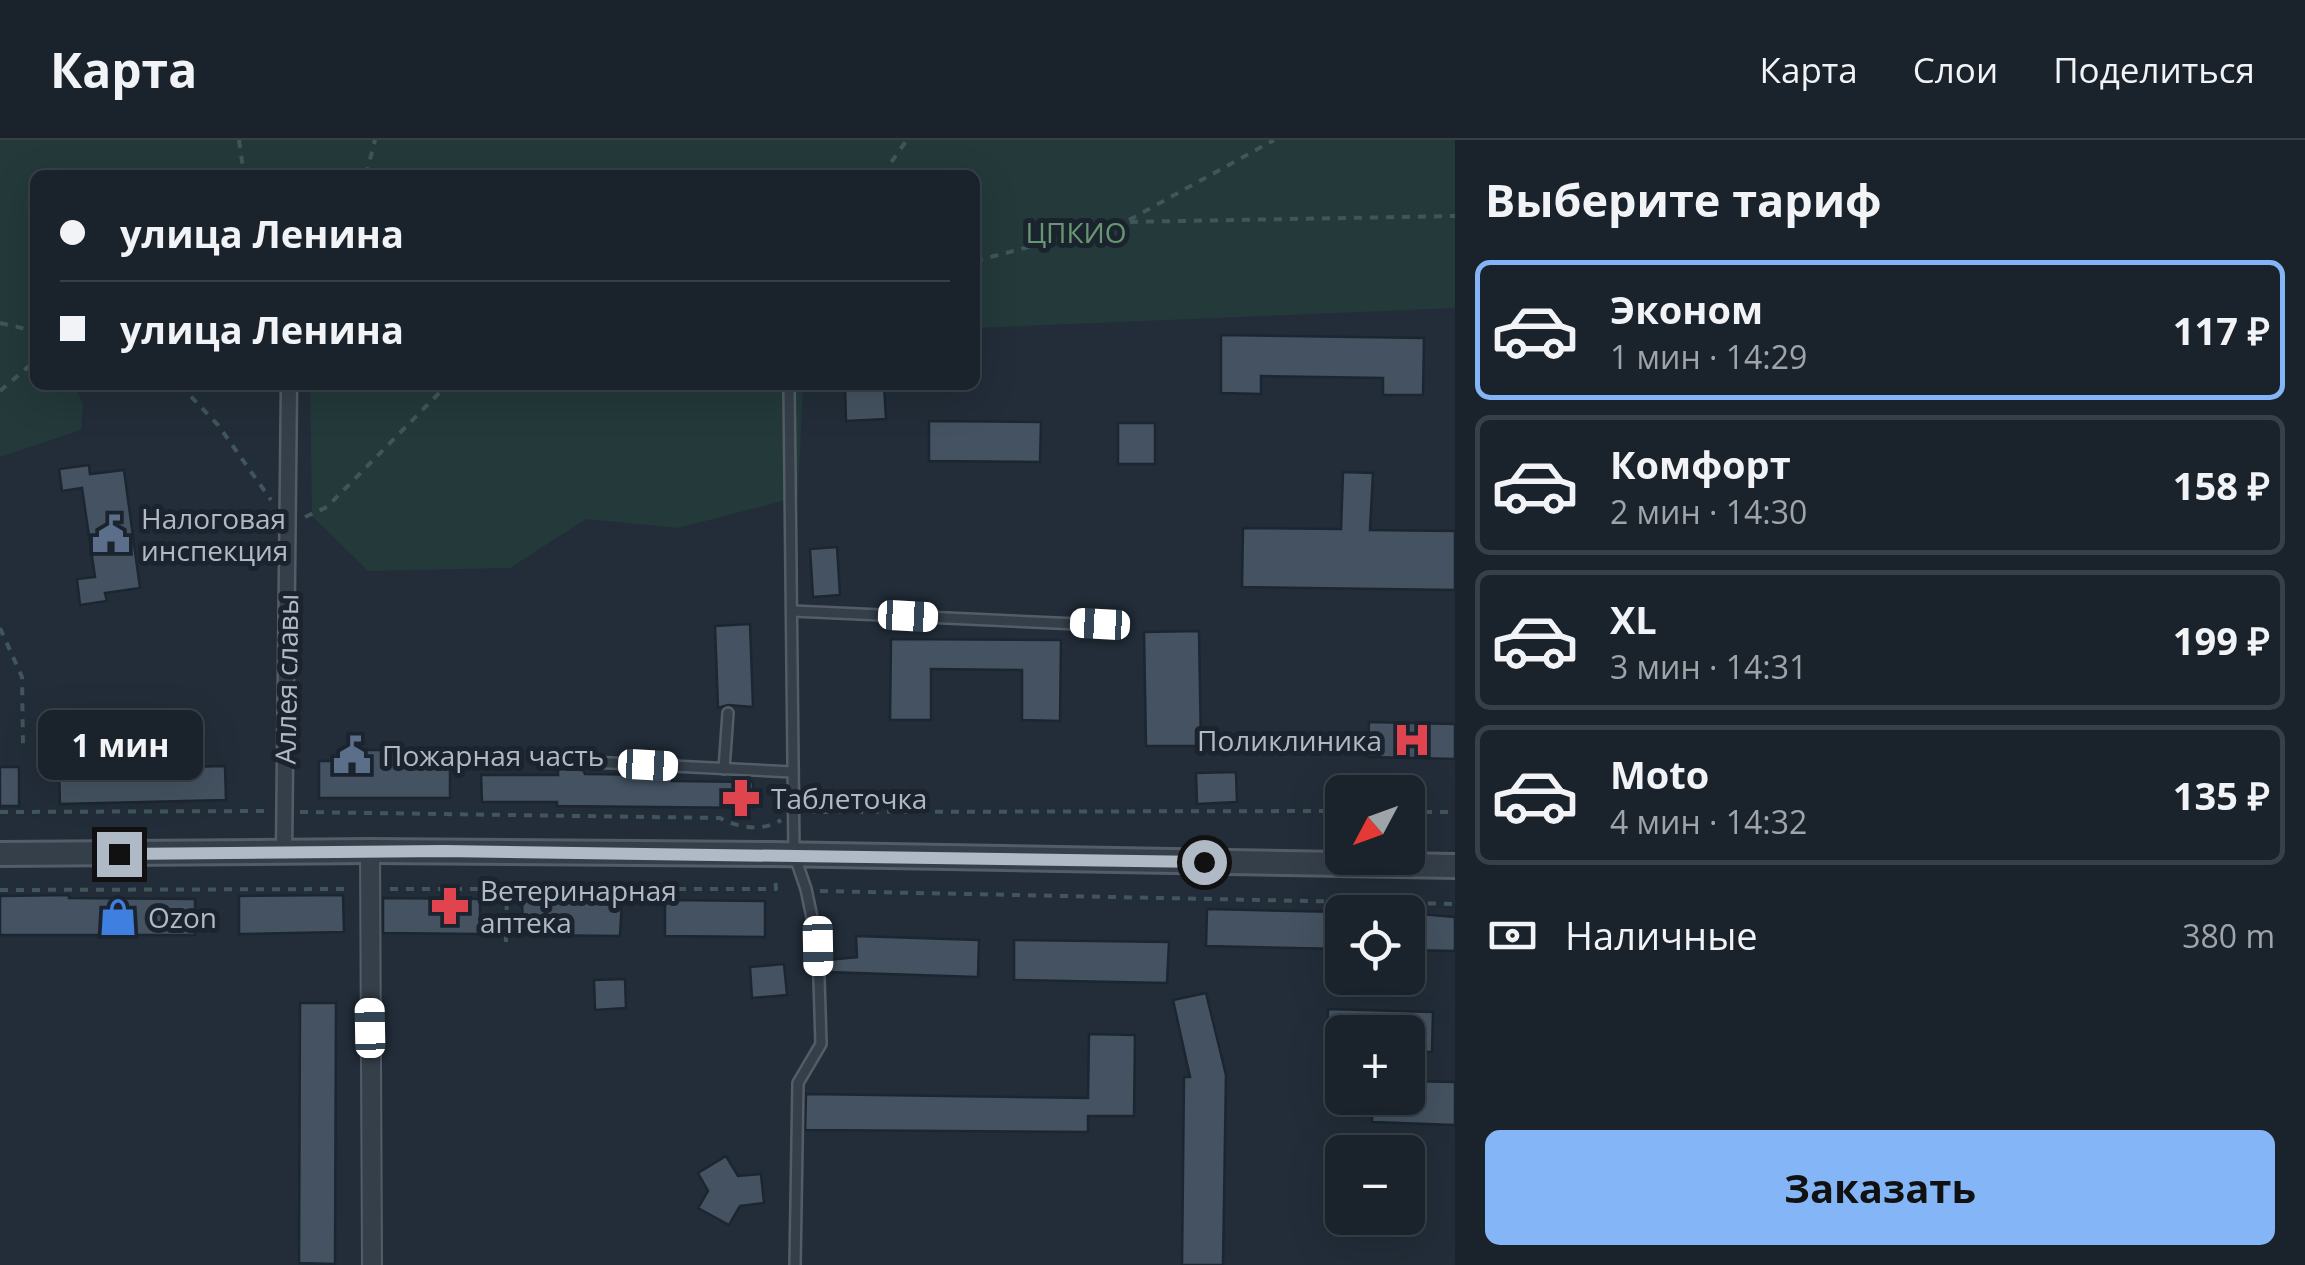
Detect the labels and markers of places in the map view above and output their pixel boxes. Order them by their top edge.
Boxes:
place label: Налоговая инспекция [141,499,288,569]
public building icon: Налоговая инспекция [90,513,132,555]
hospital icon: Поликлиника [1391,719,1433,761]
place label: Поликлиника [1197,721,1382,759]
public building icon: Пожарная часть [331,734,373,776]
place label: Пожарная часть [382,736,604,774]
pharmacy icon: Таблеточка [720,777,762,819]
place label: Таблеточка [771,779,927,817]
place label: Ветеринарная аптека [480,871,677,941]
pharmacy icon: Ветеринарная аптека [429,885,471,927]
shop icon: Ozon [97,896,139,938]
place label: Ozon [148,898,217,936]

